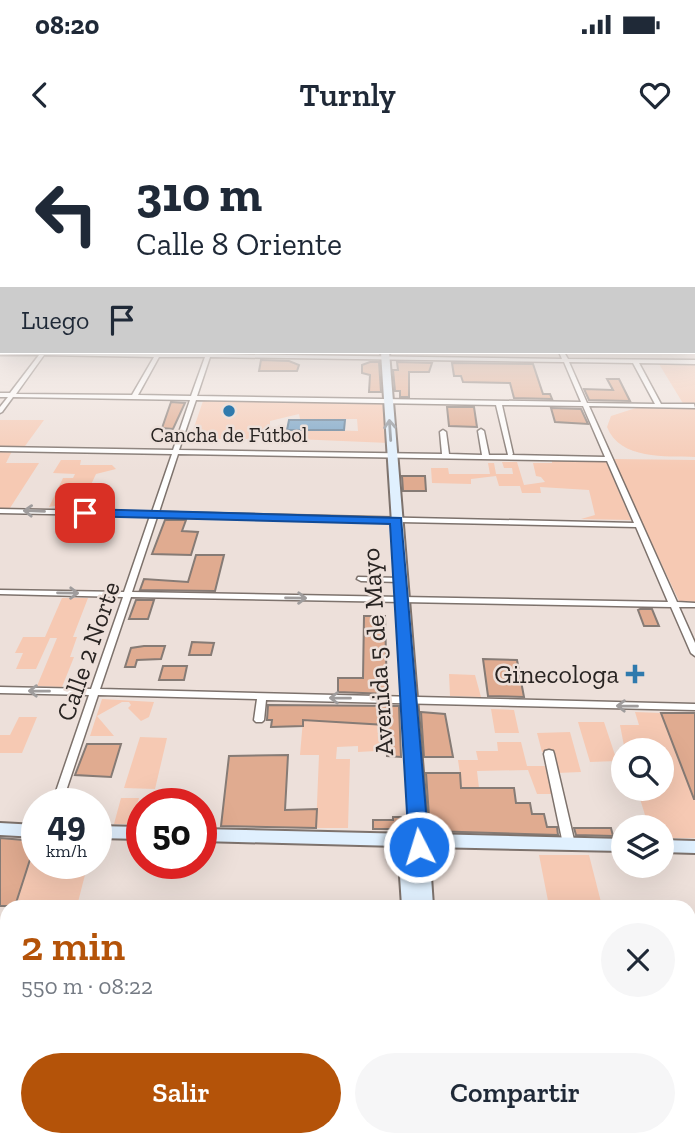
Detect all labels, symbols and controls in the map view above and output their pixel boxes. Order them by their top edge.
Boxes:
text: 08:20 [35,9,99,41]
icon: back [21,76,59,114]
text: Turnly [299,76,396,114]
icon: heart [636,76,674,114]
text: 310 m [136,165,262,224]
icon: left [21,168,112,259]
text: Calle 8 Oriente [136,225,342,263]
icon: arrive [103,301,141,339]
text: Luego [21,304,89,336]
marker: Cancha de Fútbol [221,403,237,419]
one-way arrow [383,419,396,442]
place label: Cancha de Fútbol [150,422,308,447]
pin [55,483,115,543]
icon: arrive [66,494,104,532]
one-way arrow [23,505,46,518]
street label: Avenida 5 de Mayo [354,547,400,757]
street label: Calle 2 Norte [49,577,127,725]
one-way arrow [56,587,79,600]
one-way arrow [284,591,307,605]
place label: Ginecologa [494,658,619,690]
marker: Ginecologa [625,664,645,684]
one-way arrow [27,684,50,697]
one-way arrow [328,691,351,704]
one-way arrow [616,699,639,712]
map controls [611,738,674,878]
button: search [611,738,674,801]
speed limit sign: 50 [126,788,217,879]
text: 49 [47,803,86,845]
position arrow [382,810,456,884]
button: layers [611,815,674,878]
text: km/h [46,840,87,862]
text: 2 min [21,920,125,971]
button: close [601,923,675,997]
text: 550 m · 08:22 [21,972,153,1000]
button: Salir [21,1053,341,1133]
button: Compartir [355,1053,675,1133]

